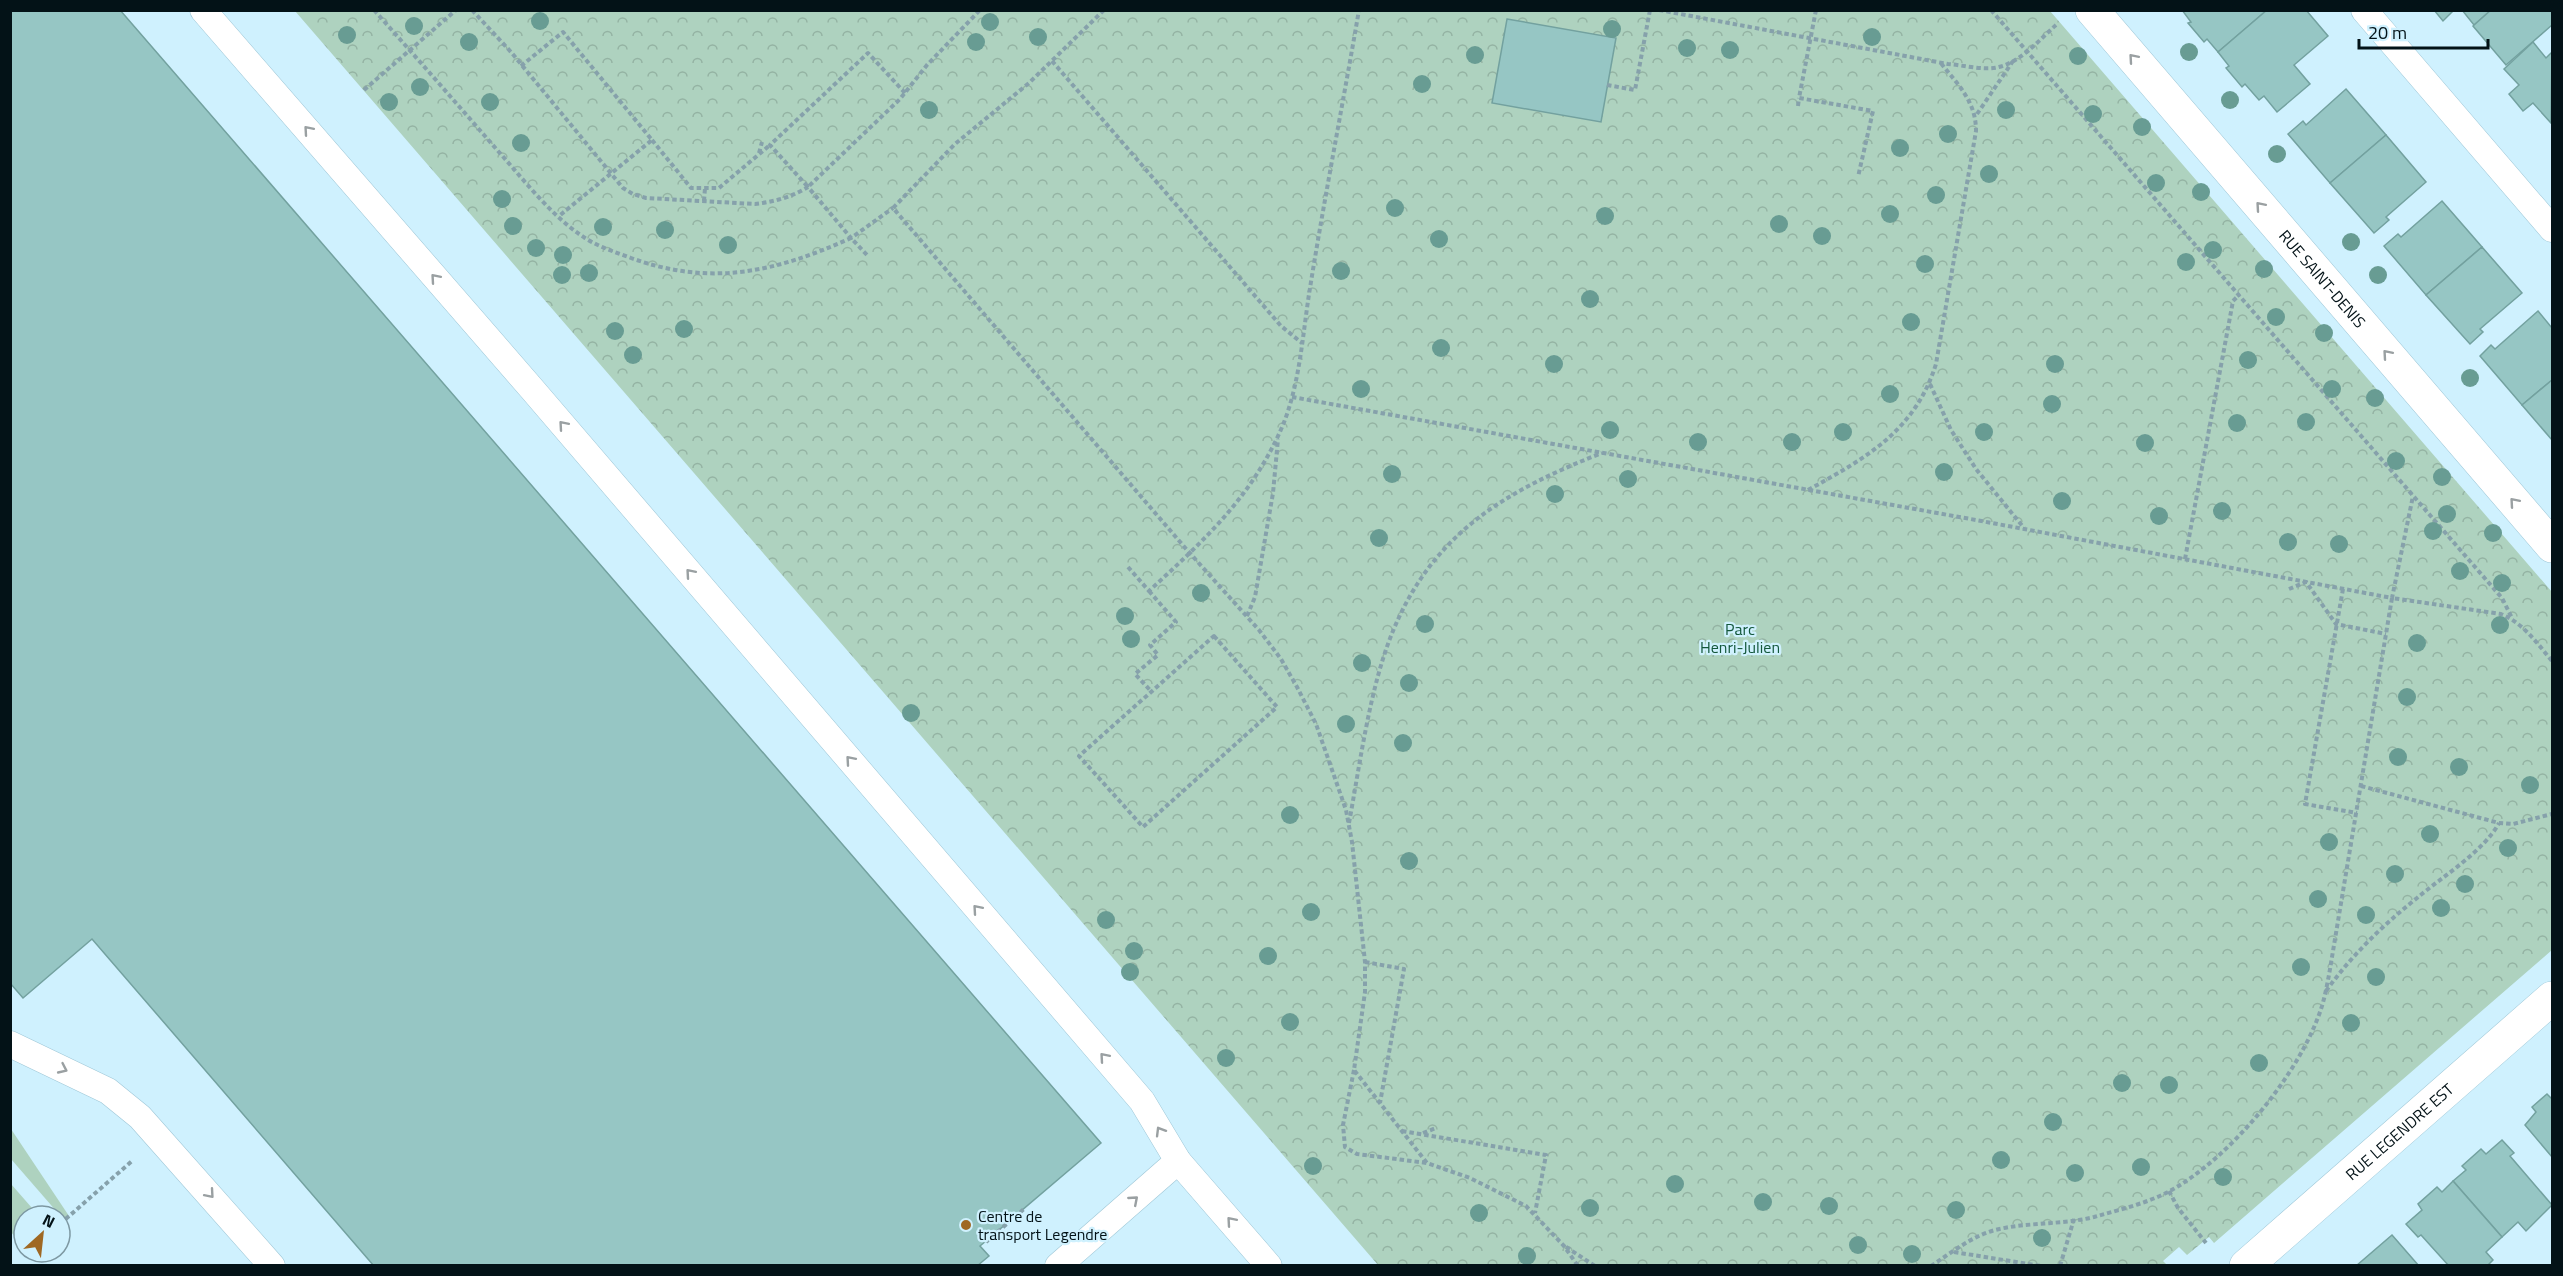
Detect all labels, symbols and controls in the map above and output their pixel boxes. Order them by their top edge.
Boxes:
scale bar [2359,12,2488,50]
text: 20 m [2368,19,2407,46]
one-way arrow [2129,54,2140,65]
one-way arrow [304,127,315,137]
one-way arrow [2257,202,2268,213]
street label: RUE SAINT-DENIS [2274,224,2372,333]
one-way arrow [432,274,443,285]
one-way arrow [2384,350,2395,361]
one-way arrow [559,422,570,432]
one-way arrow [2511,498,2522,509]
one-way arrow [686,569,697,580]
park label: Parc Henri-Julien [1700,617,1780,659]
one-way arrow [846,756,857,767]
one-way arrow [973,905,984,916]
one-way arrow [1100,1053,1111,1064]
one-way arrow [57,1061,68,1073]
street label: RUE LEGENDRE EST [2340,1077,2459,1186]
one-way arrow [1155,1127,1167,1137]
one-way arrow [203,1187,214,1198]
one-way arrow [1127,1196,1138,1207]
north arrow [12,1204,72,1264]
place label: Centre de transport Legendre [978,1204,1107,1246]
text: N [38,1207,59,1234]
one-way arrow [1227,1217,1238,1228]
marker: Centre de transport Legendre [959,1218,973,1232]

